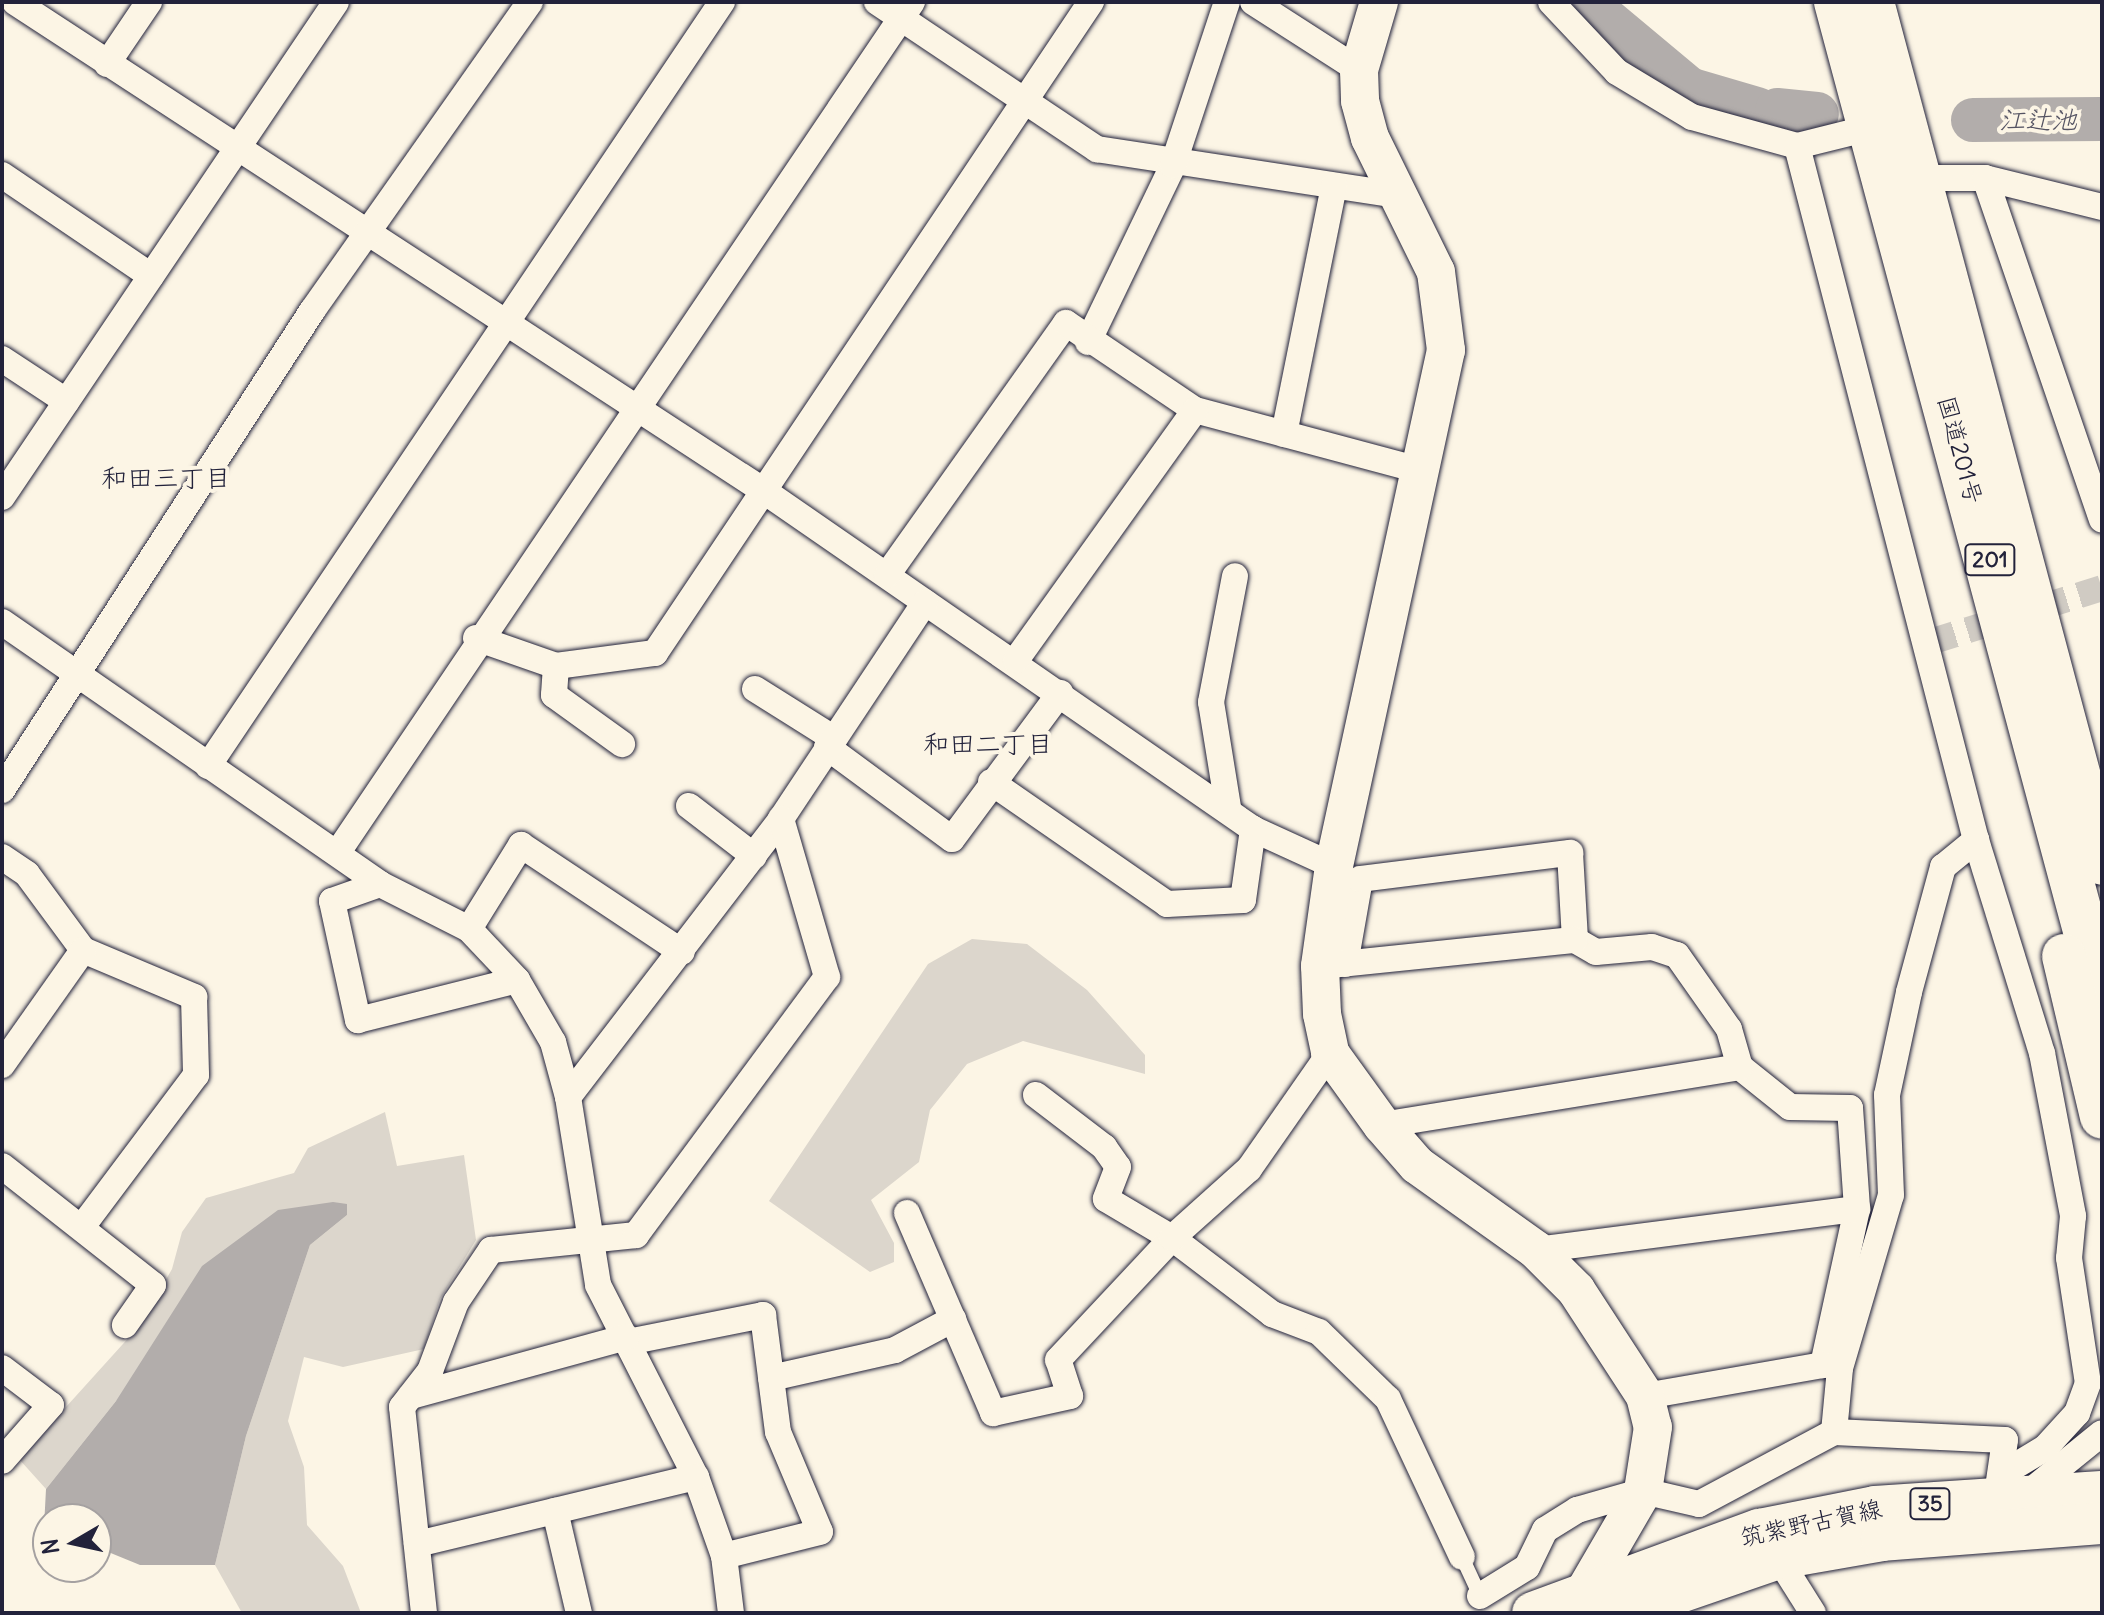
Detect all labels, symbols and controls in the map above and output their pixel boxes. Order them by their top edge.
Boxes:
water label: 江辻池 [1999,104,2077,136]
street label: 国道201号 [1932,393,1988,507]
district label: 和田三丁目 [101,462,231,494]
road number: 201 [1964,542,2016,578]
district label: 和田二丁目 [923,728,1053,760]
road number: 35 [1908,1486,1952,1522]
street label: 筑紫野古賀線 [1738,1494,1884,1552]
north arrow [32,1503,112,1583]
text: N [35,1537,65,1556]

